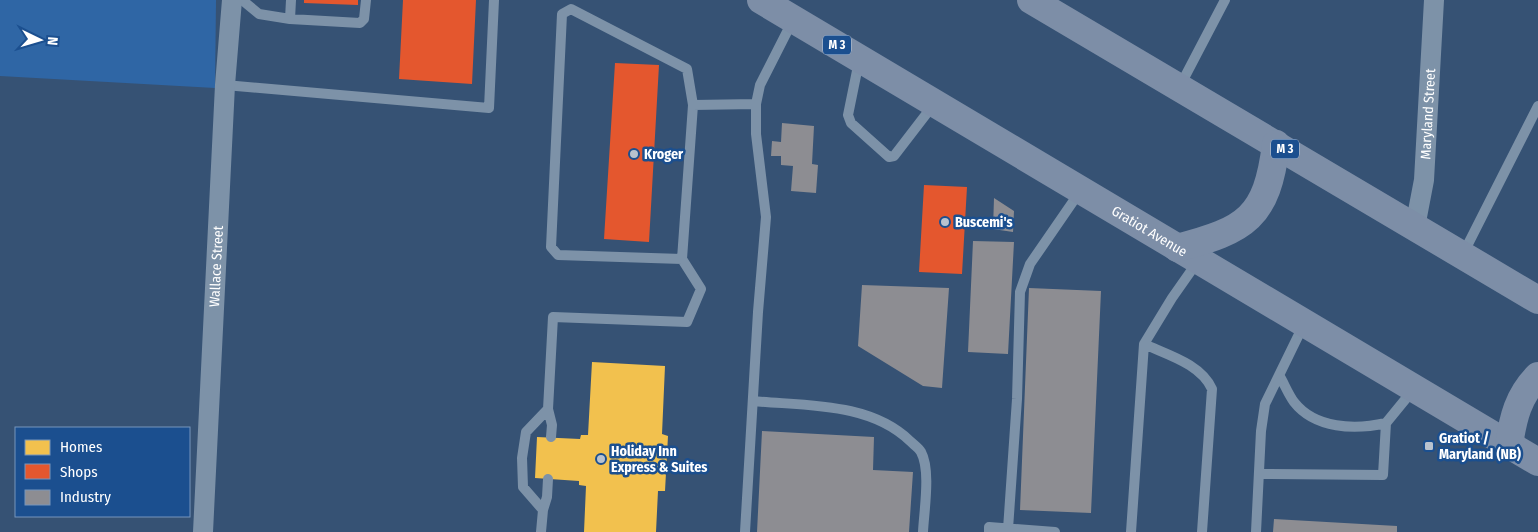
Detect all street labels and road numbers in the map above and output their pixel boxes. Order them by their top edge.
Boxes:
road number: M 3 [823,36,851,54]
street label: Maryland Street [1417,68,1439,160]
road number: M 3 [1271,140,1299,158]
street label: Gratiot Avenue [1108,202,1190,260]
street label: Wallace Street [206,225,227,307]

